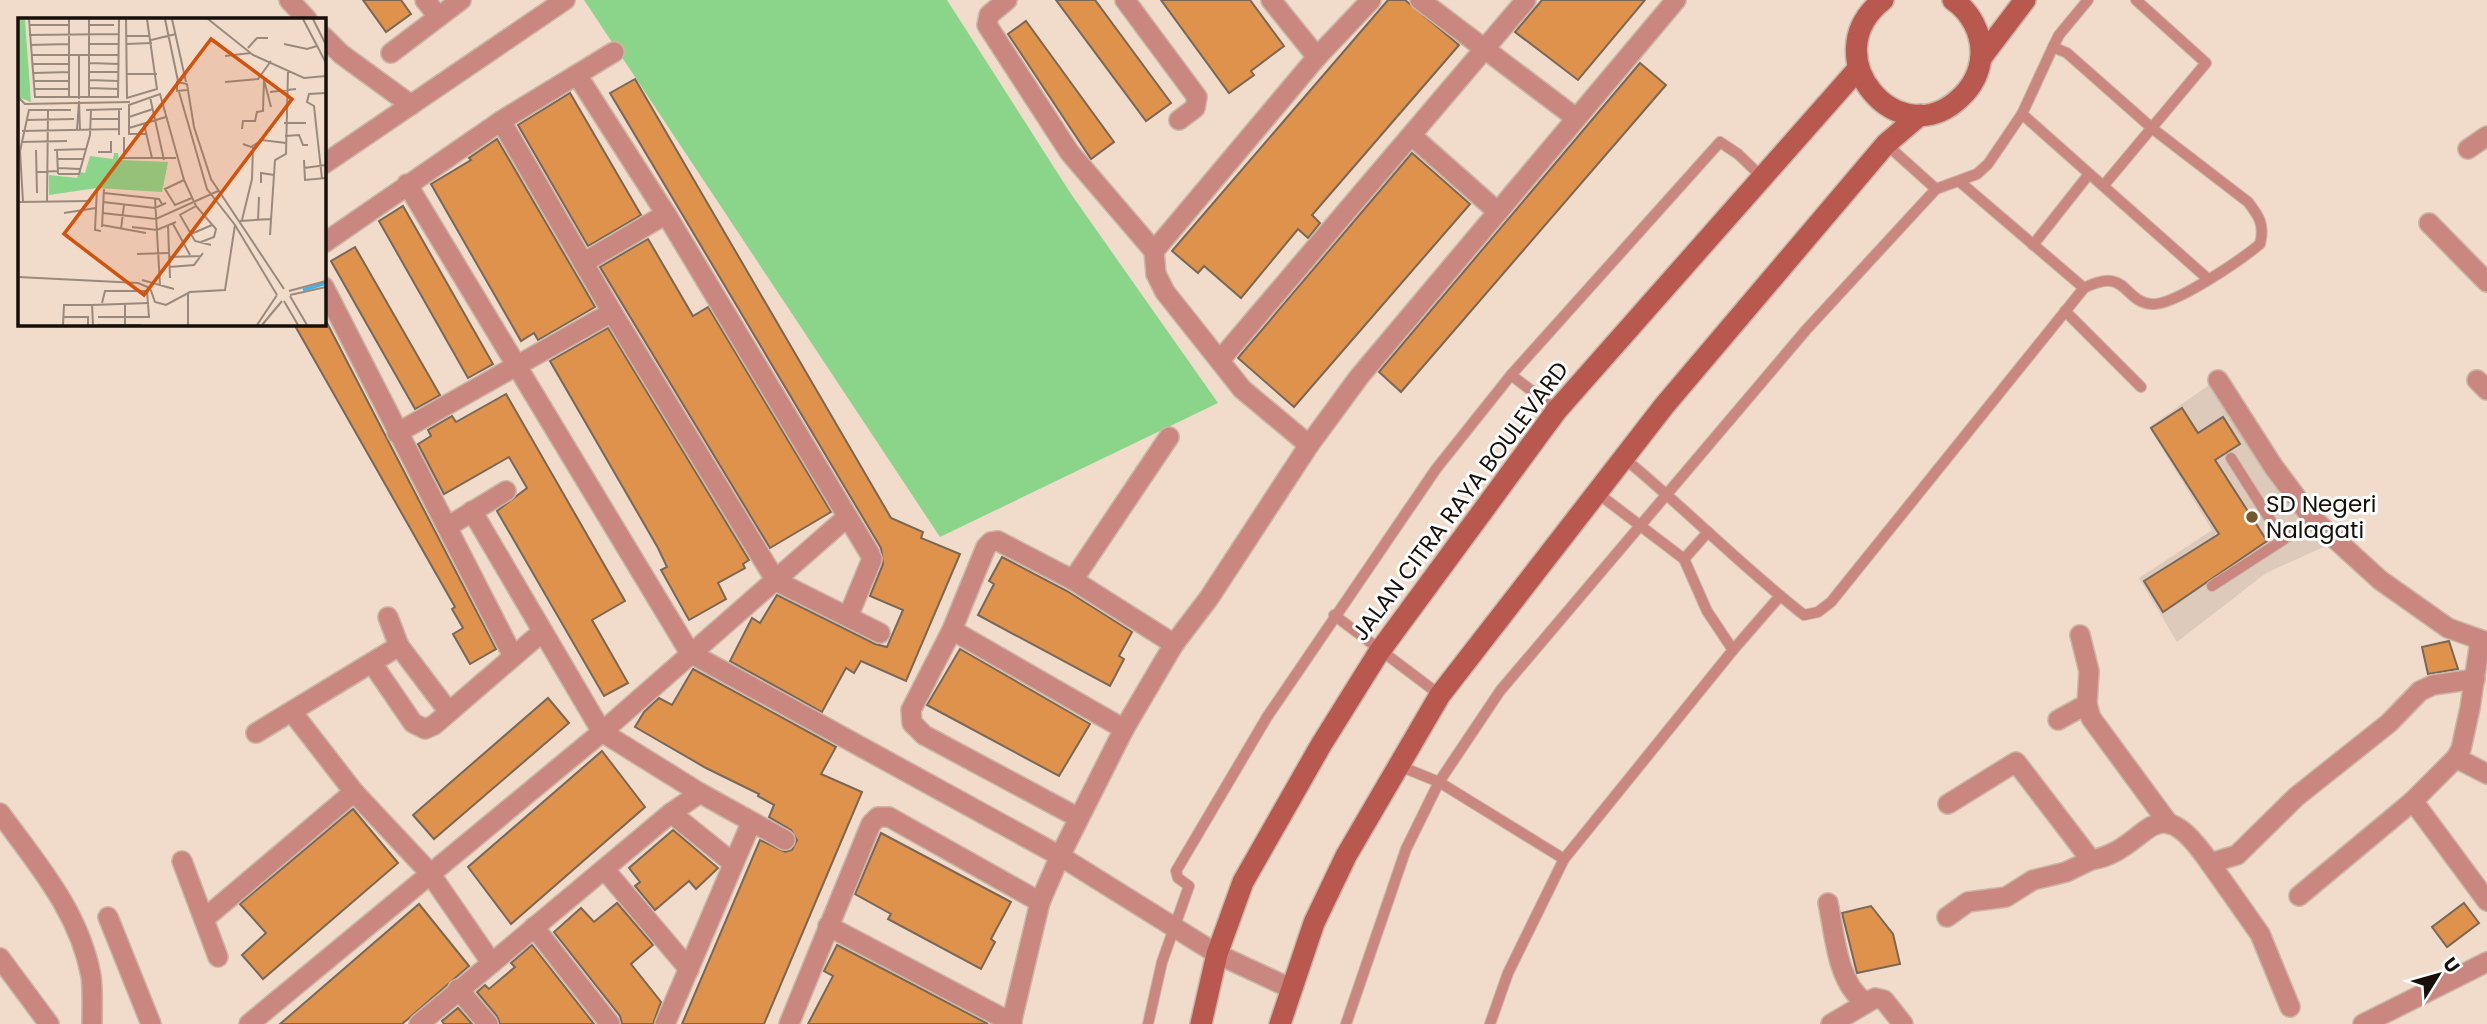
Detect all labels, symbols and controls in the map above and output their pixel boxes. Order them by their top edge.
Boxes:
inset map [18,18,326,326]
street label: JALAN CITRA RAYA BOULEVARD [1344,355,1576,647]
place label: SD Negeri Nalagati [2266,488,2376,546]
marker: SD Negeri Nalagati [2244,509,2260,525]
north arrow [2403,940,2473,1010]
text: U [2436,952,2466,979]

